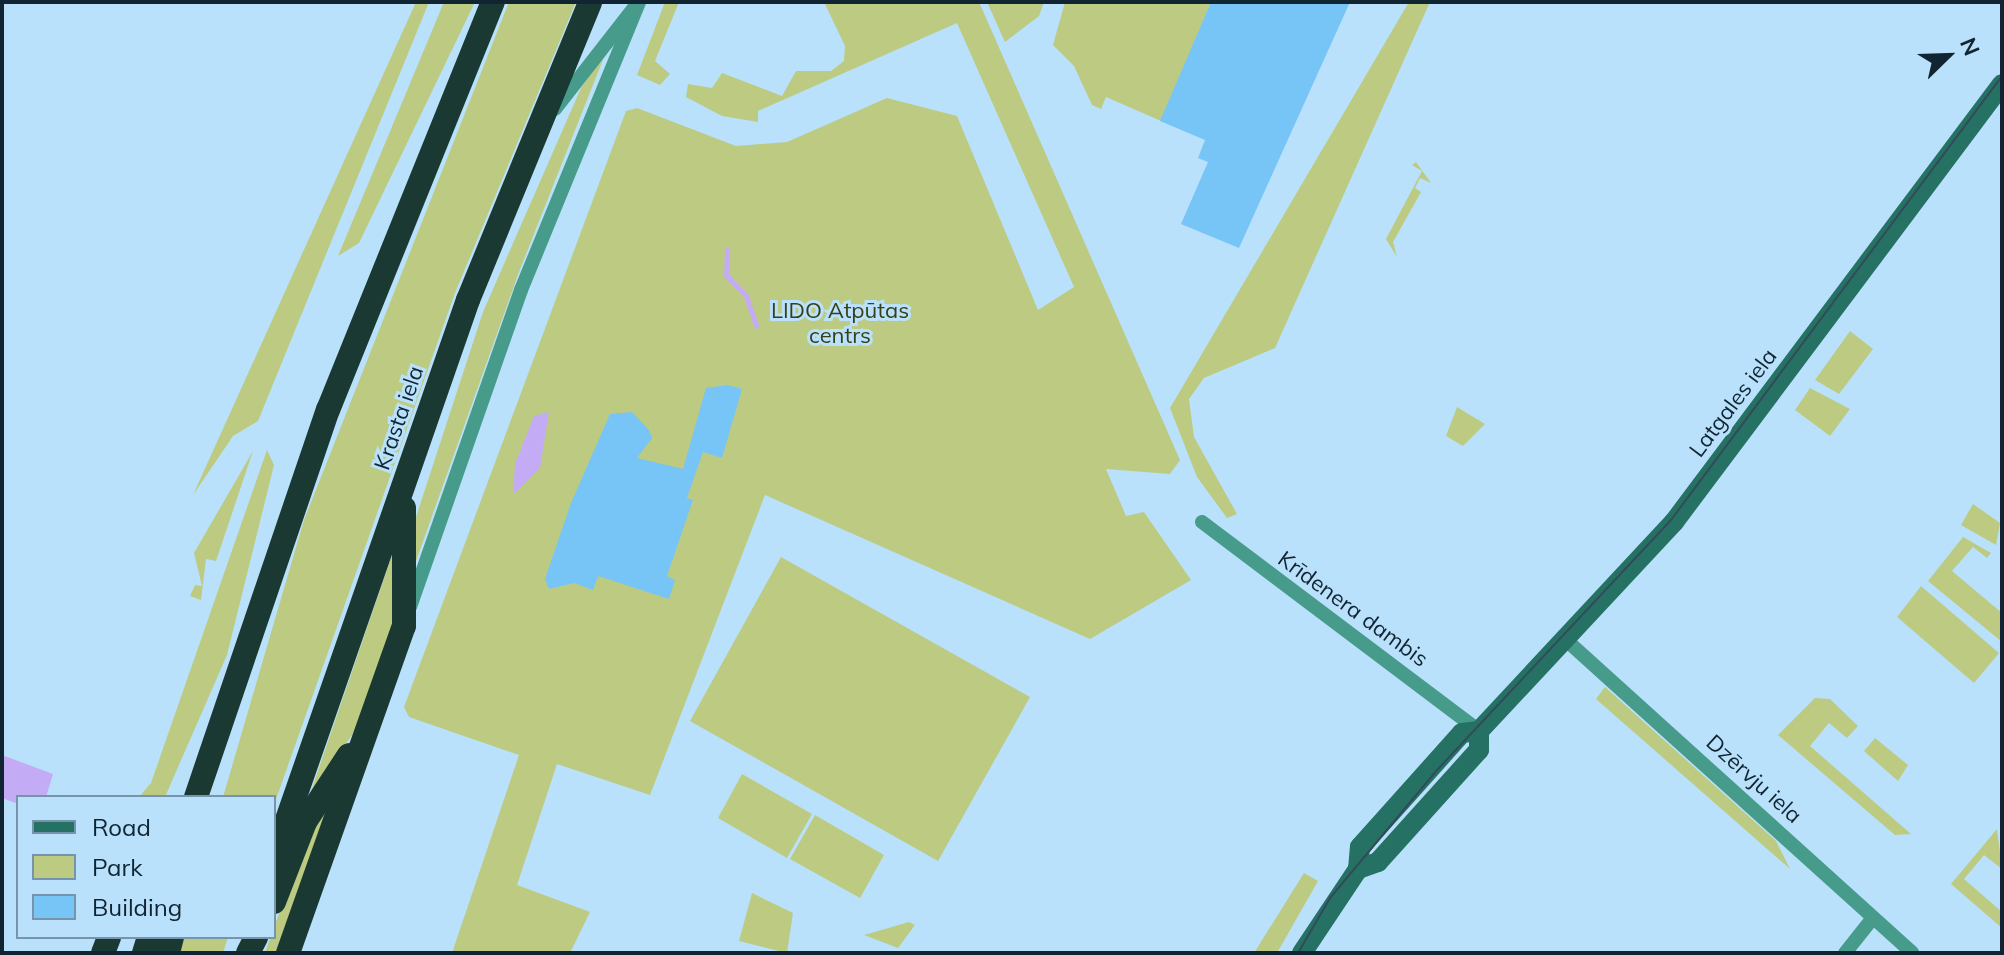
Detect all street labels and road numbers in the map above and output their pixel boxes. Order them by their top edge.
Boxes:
street label: Latgales iela [1684,344,1782,462]
street label: Krasta iela [369,363,429,473]
street label: Krīdenera dambis [1273,546,1433,672]
street label: Dzērvju iela [1701,729,1807,829]

